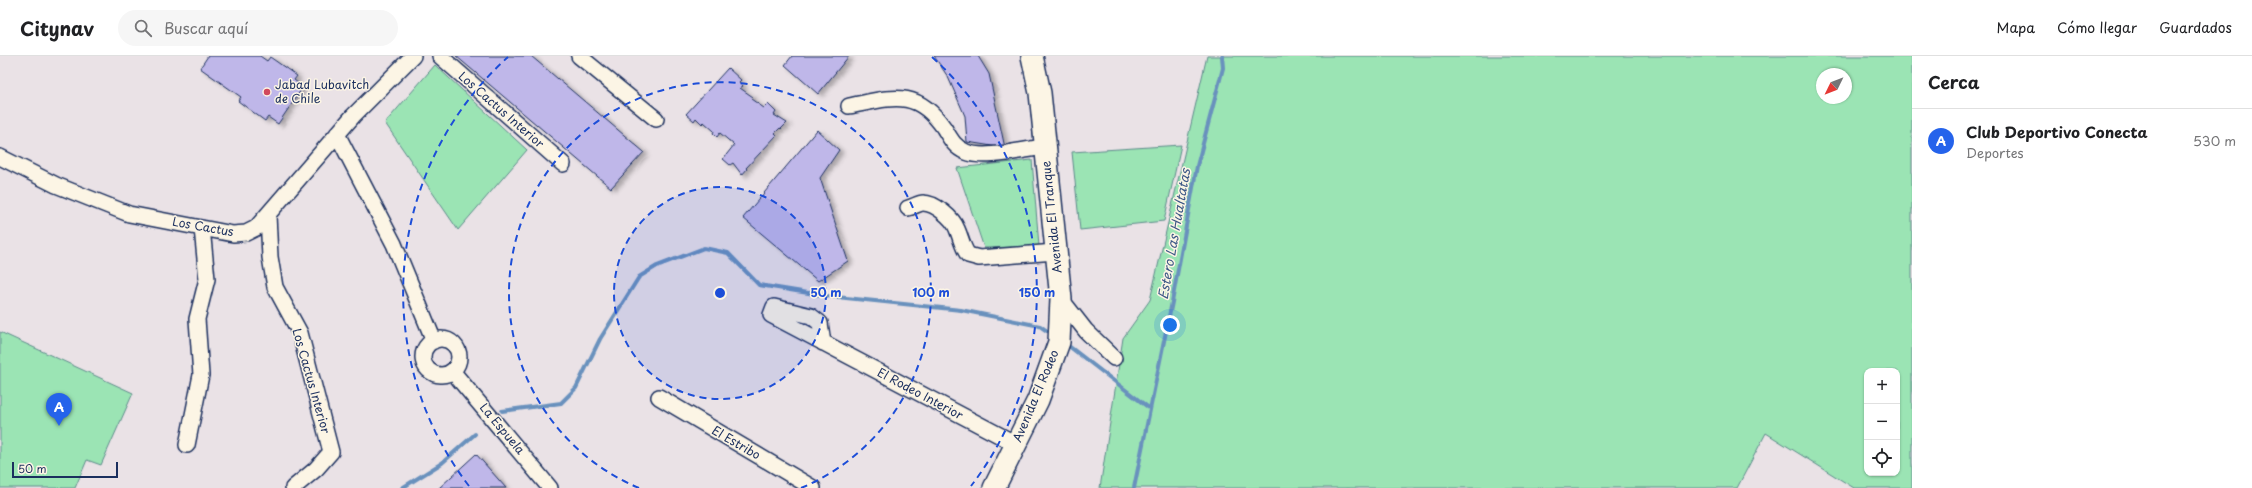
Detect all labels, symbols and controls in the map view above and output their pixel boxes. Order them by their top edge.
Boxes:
search box [118,10,398,46]
text: Citynav [20,14,94,42]
text: Buscar aquí [164,16,248,39]
icon: search [132,17,154,39]
text: Mapa [1997,17,2035,38]
text: Cómo llegar [2057,17,2137,38]
text: Guardados [2159,17,2232,38]
street label: Los Cactus Interior [455,67,549,152]
north arrow [1816,68,1852,104]
text: Cerca [1928,69,1979,95]
place label: Jabad Lubavitch de Chile [275,75,369,107]
marker: Jabad Lubavitch de Chile [262,87,272,97]
text: Club Deportivo Conecta [1966,120,2148,143]
text: A [1936,131,1946,150]
text: 530 m [2193,131,2236,150]
text: Deportes [1966,143,2024,162]
street label: Avenida El Tranque [1036,160,1066,274]
water label: Estero Las Hualtatas [1153,165,1195,301]
street label: Los Cactus [171,212,236,240]
text: 50 m [810,283,842,301]
text: 100 m [912,283,950,301]
text: 150 m [1019,283,1055,301]
centre of rings [713,286,727,300]
your location [1160,315,1180,335]
street label: Los Cactus Interior [288,326,336,436]
street label: Avenida El Rodeo [1008,346,1063,444]
street label: El Rodeo Interior [874,363,967,424]
map controls [1864,368,1900,476]
button: + [1864,368,1900,404]
pin: A [46,393,72,426]
street label: La Espuela [476,399,530,458]
button: − [1864,404,1900,440]
street label: El Estribo [709,421,765,464]
button: locate [1864,440,1900,476]
scale bar [12,460,118,479]
text: 50 m [18,460,47,477]

